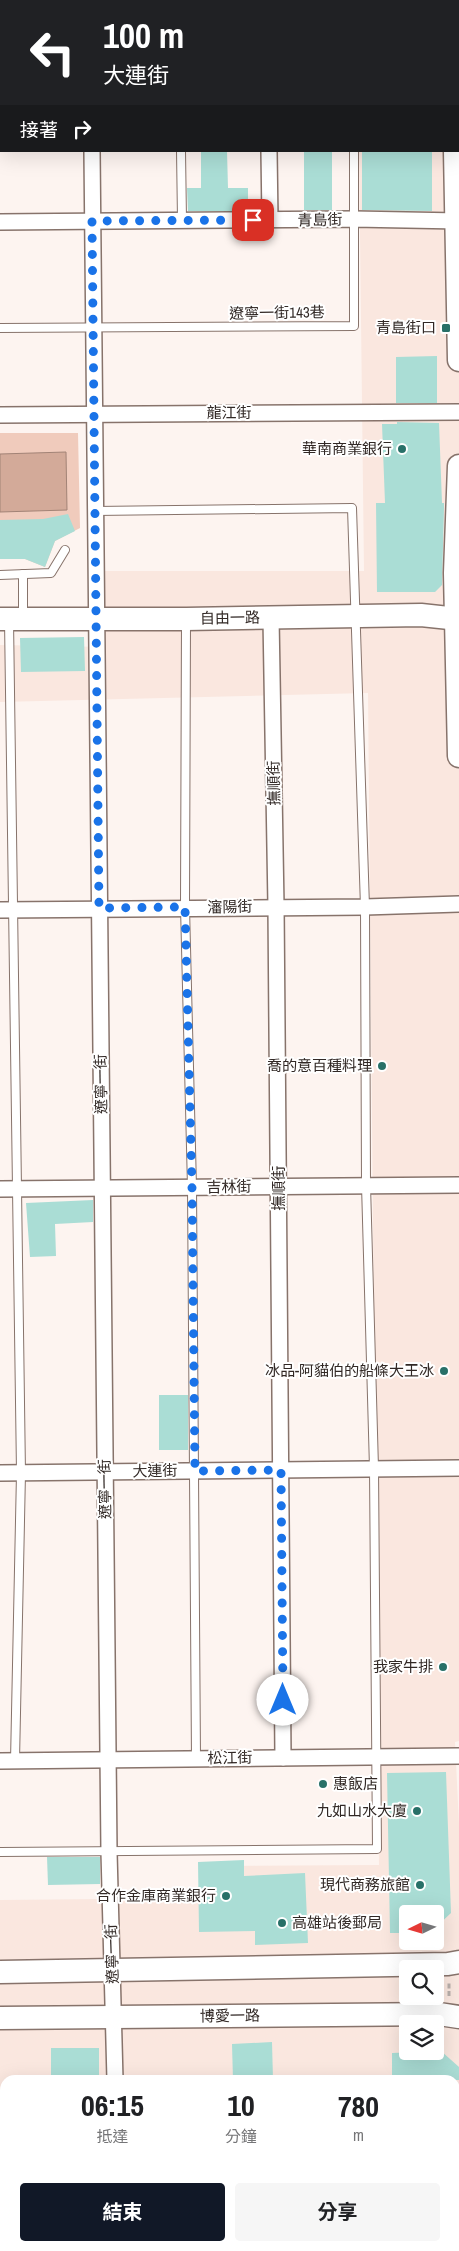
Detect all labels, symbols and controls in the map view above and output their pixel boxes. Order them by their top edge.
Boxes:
text: 100 m [103,12,184,59]
icon: left [20,20,85,85]
text: 大連街 [103,60,169,90]
icon: right [68,115,96,143]
text: 接著 [20,117,58,143]
pin [232,199,274,241]
icon: arrive [239,206,267,234]
street label: 青島街 [297,209,343,230]
street label: 遼寧一街143巷 [229,301,325,324]
place label: 青島街口 [376,317,436,338]
marker: 青島街口 [440,322,452,334]
street label: 龍江街 [206,402,252,423]
place label: 華南商業銀行 [302,438,392,459]
marker: 華南商業銀行 [396,443,408,455]
street label: 自由一路 [200,606,260,629]
street label: 撫順街 [263,760,284,806]
street label: 瀋陽街 [207,896,253,917]
street label: 遼寧一街 [89,1054,112,1114]
place label: 喬的意百種料理 [267,1055,372,1076]
marker: 喬的意百種料理 [376,1060,388,1072]
street label: 撫順街 [268,1165,289,1211]
street label: 吉林街 [206,1176,252,1197]
place label: 冰品-阿貓伯的船條大王冰 [265,1360,434,1381]
marker: 冰品-阿貓伯的船條大王冰 [438,1365,450,1377]
street label: 遼寧一街 [93,1459,116,1519]
street label: 大連街 [132,1460,178,1481]
place label: 我家牛排 [373,1656,433,1677]
marker: 我家牛排 [437,1661,449,1673]
position arrow [256,1673,308,1725]
street label: 松江街 [207,1747,253,1768]
place label: 惠飯店 [333,1773,378,1794]
marker: 惠飯店 [317,1778,329,1790]
place label: 九如山水大廈 [317,1800,407,1821]
marker: 九如山水大廈 [411,1805,423,1817]
place label: 現代商務旅館 [320,1874,410,1895]
marker: 現代商務旅館 [414,1879,426,1891]
place label: 合作金庫商業銀行 [96,1885,216,1906]
marker: 合作金庫商業銀行 [220,1890,232,1902]
north arrow [399,1905,444,1950]
map controls [399,1905,444,2060]
place label: 高雄站後郵局 [292,1912,382,1933]
marker: 高雄站後郵局 [276,1917,288,1929]
street label: 遼寧一街 [100,1924,123,1984]
button: search [399,1960,444,2005]
street label: 博愛一路 [200,2004,260,2027]
button: layers [399,2015,444,2060]
text: 06:15 [81,2085,144,2125]
text: 10 [227,2085,255,2125]
text: 780 [338,2086,379,2126]
text: m [353,2124,364,2146]
text: 抵達 [96,2125,128,2147]
text: 分鐘 [225,2125,257,2147]
button: 結束 [20,2183,225,2241]
button: 分享 [235,2183,440,2241]

